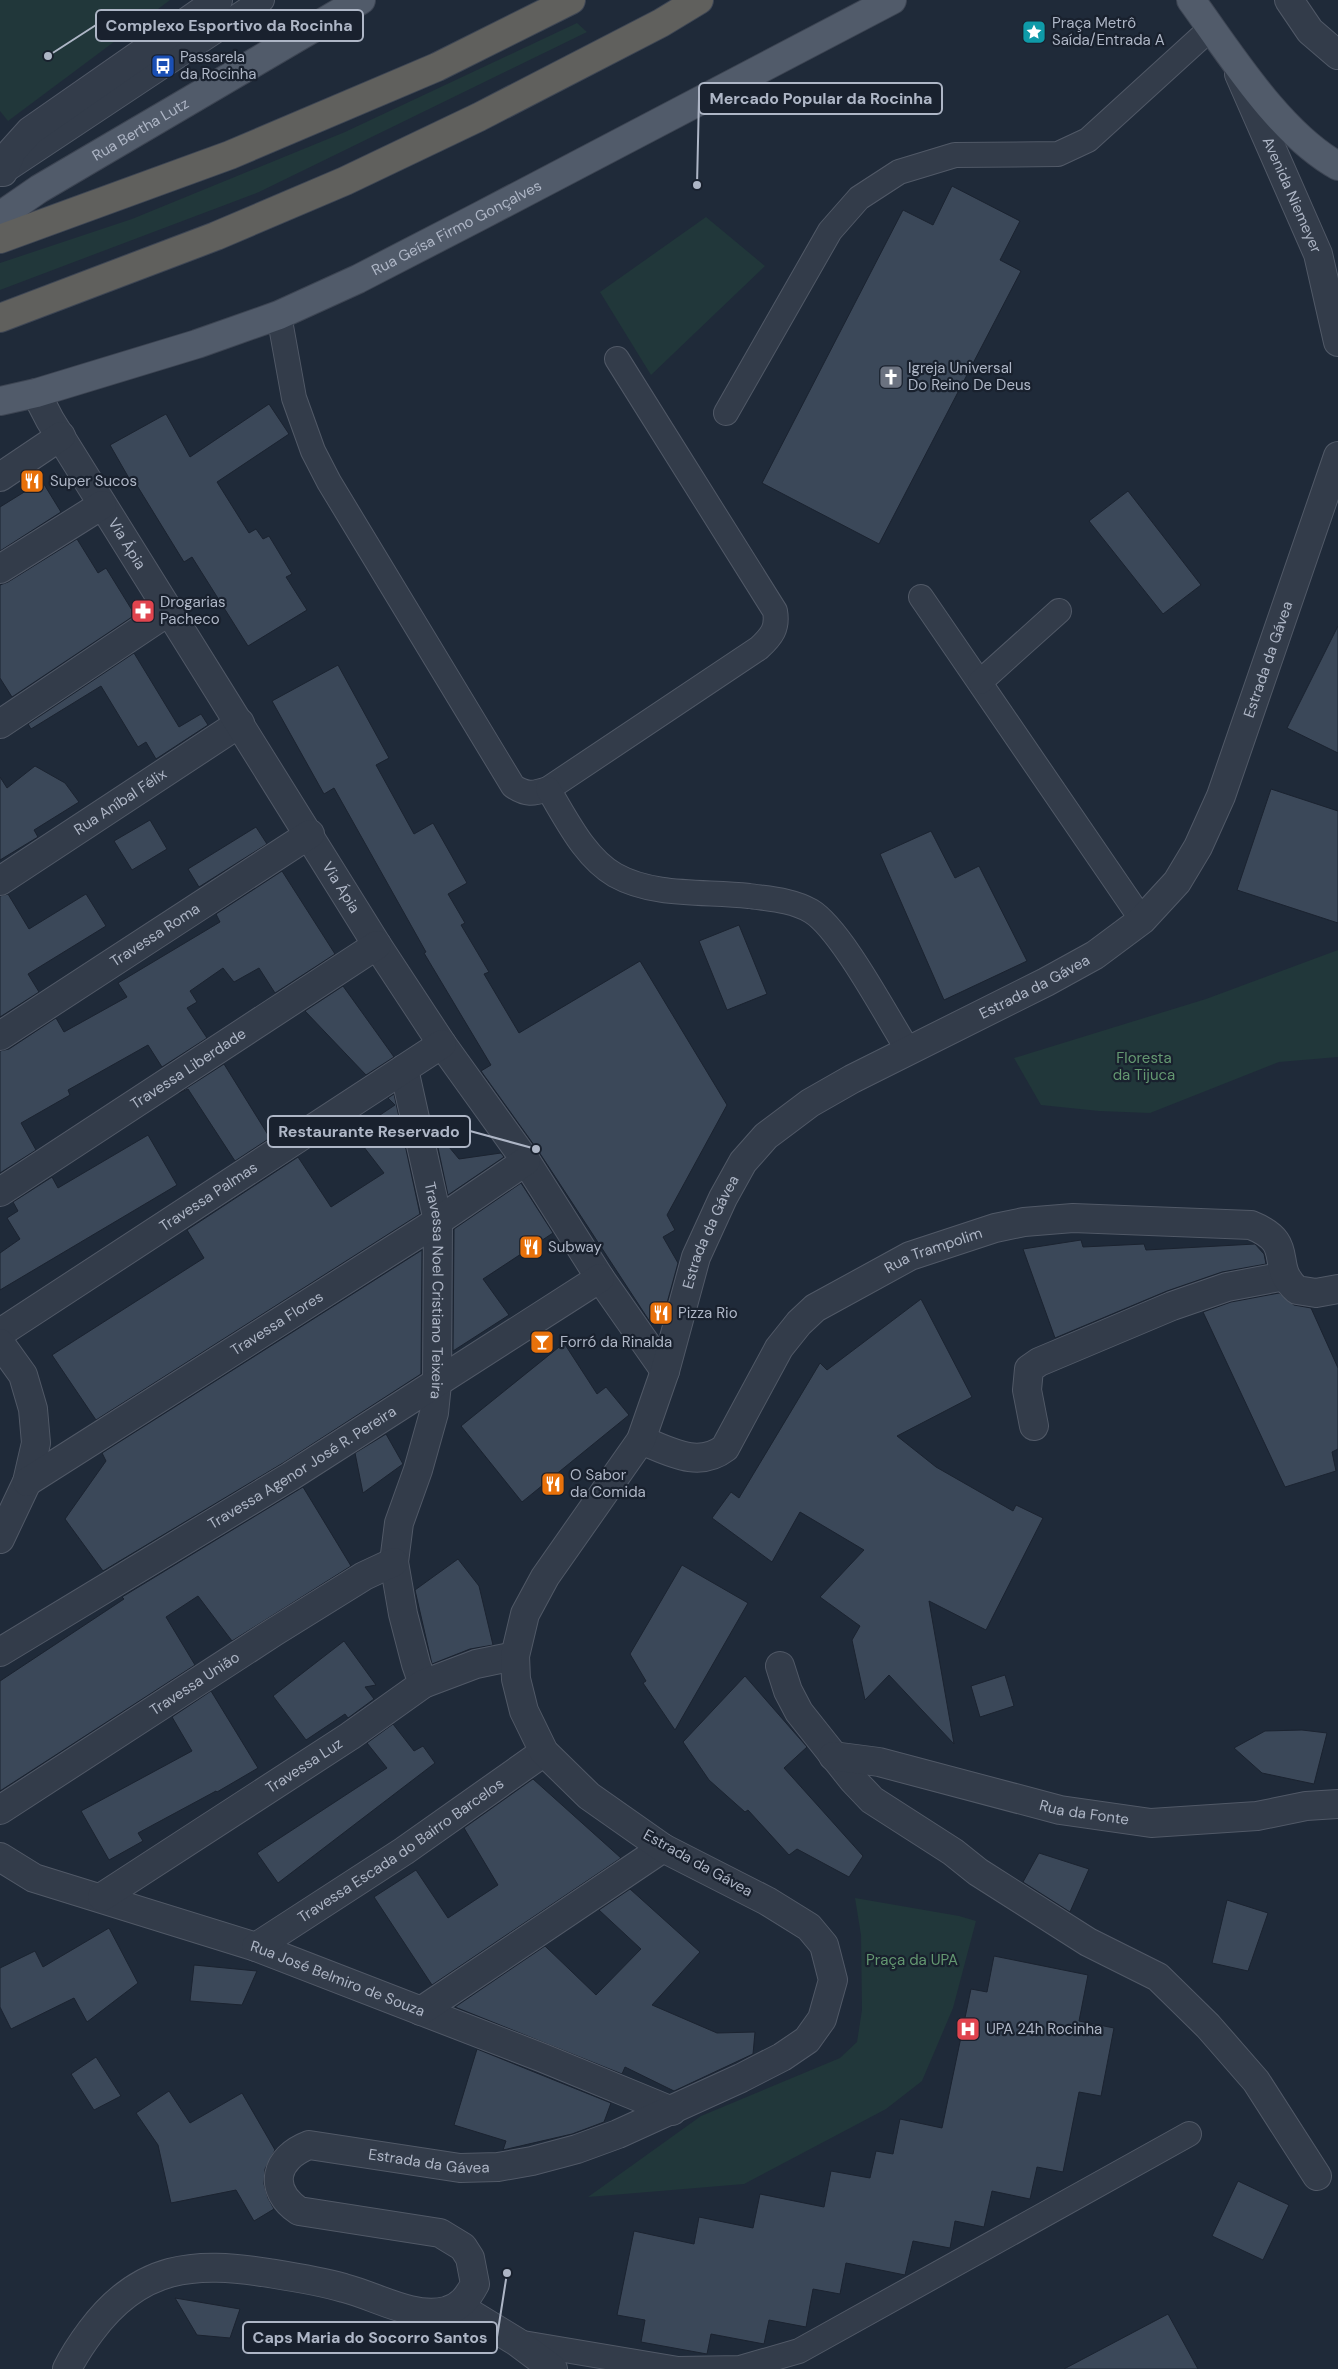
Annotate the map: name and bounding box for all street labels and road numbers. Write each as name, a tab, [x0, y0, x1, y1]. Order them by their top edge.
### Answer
street label: Rua Bertha Lutz	[88, 93, 192, 166]
street label: Avenida Niemeyer	[1258, 134, 1326, 256]
street label: Rua Geísa Firmo Gonçalves	[368, 176, 545, 280]
street label: Via Ápia	[103, 514, 151, 573]
street label: Estrada da Gávea	[1239, 598, 1297, 720]
street label: Rua Aníbal Félix	[70, 764, 171, 840]
street label: Via Ápia	[318, 858, 365, 917]
street label: Travessa Roma	[106, 898, 204, 972]
street label: Estrada da Gávea	[976, 950, 1093, 1024]
street label: Travessa Liberdade	[126, 1023, 250, 1114]
street label: Travessa Palmas	[156, 1157, 261, 1236]
street label: Estrada da Gávea	[678, 1172, 744, 1291]
street label: Travessa Noel Cristiano Teixeira	[420, 1180, 448, 1400]
street label: Rua Trampolim	[881, 1223, 985, 1278]
street label: Travessa Flores	[227, 1286, 327, 1360]
street label: Travessa Agenor José R. Pereira	[204, 1401, 400, 1534]
street label: Travessa União	[146, 1647, 243, 1720]
street label: Travessa Luz	[262, 1733, 346, 1798]
street label: Travessa Escada do Bairro Barcelos	[294, 1774, 508, 1927]
street label: Rua da Fonte	[1037, 1795, 1130, 1830]
street label: Estrada da Gávea	[640, 1825, 756, 1901]
street label: Rua José Belmiro de Souza	[248, 1936, 428, 2021]
street label: Estrada da Gávea	[367, 2144, 490, 2178]

